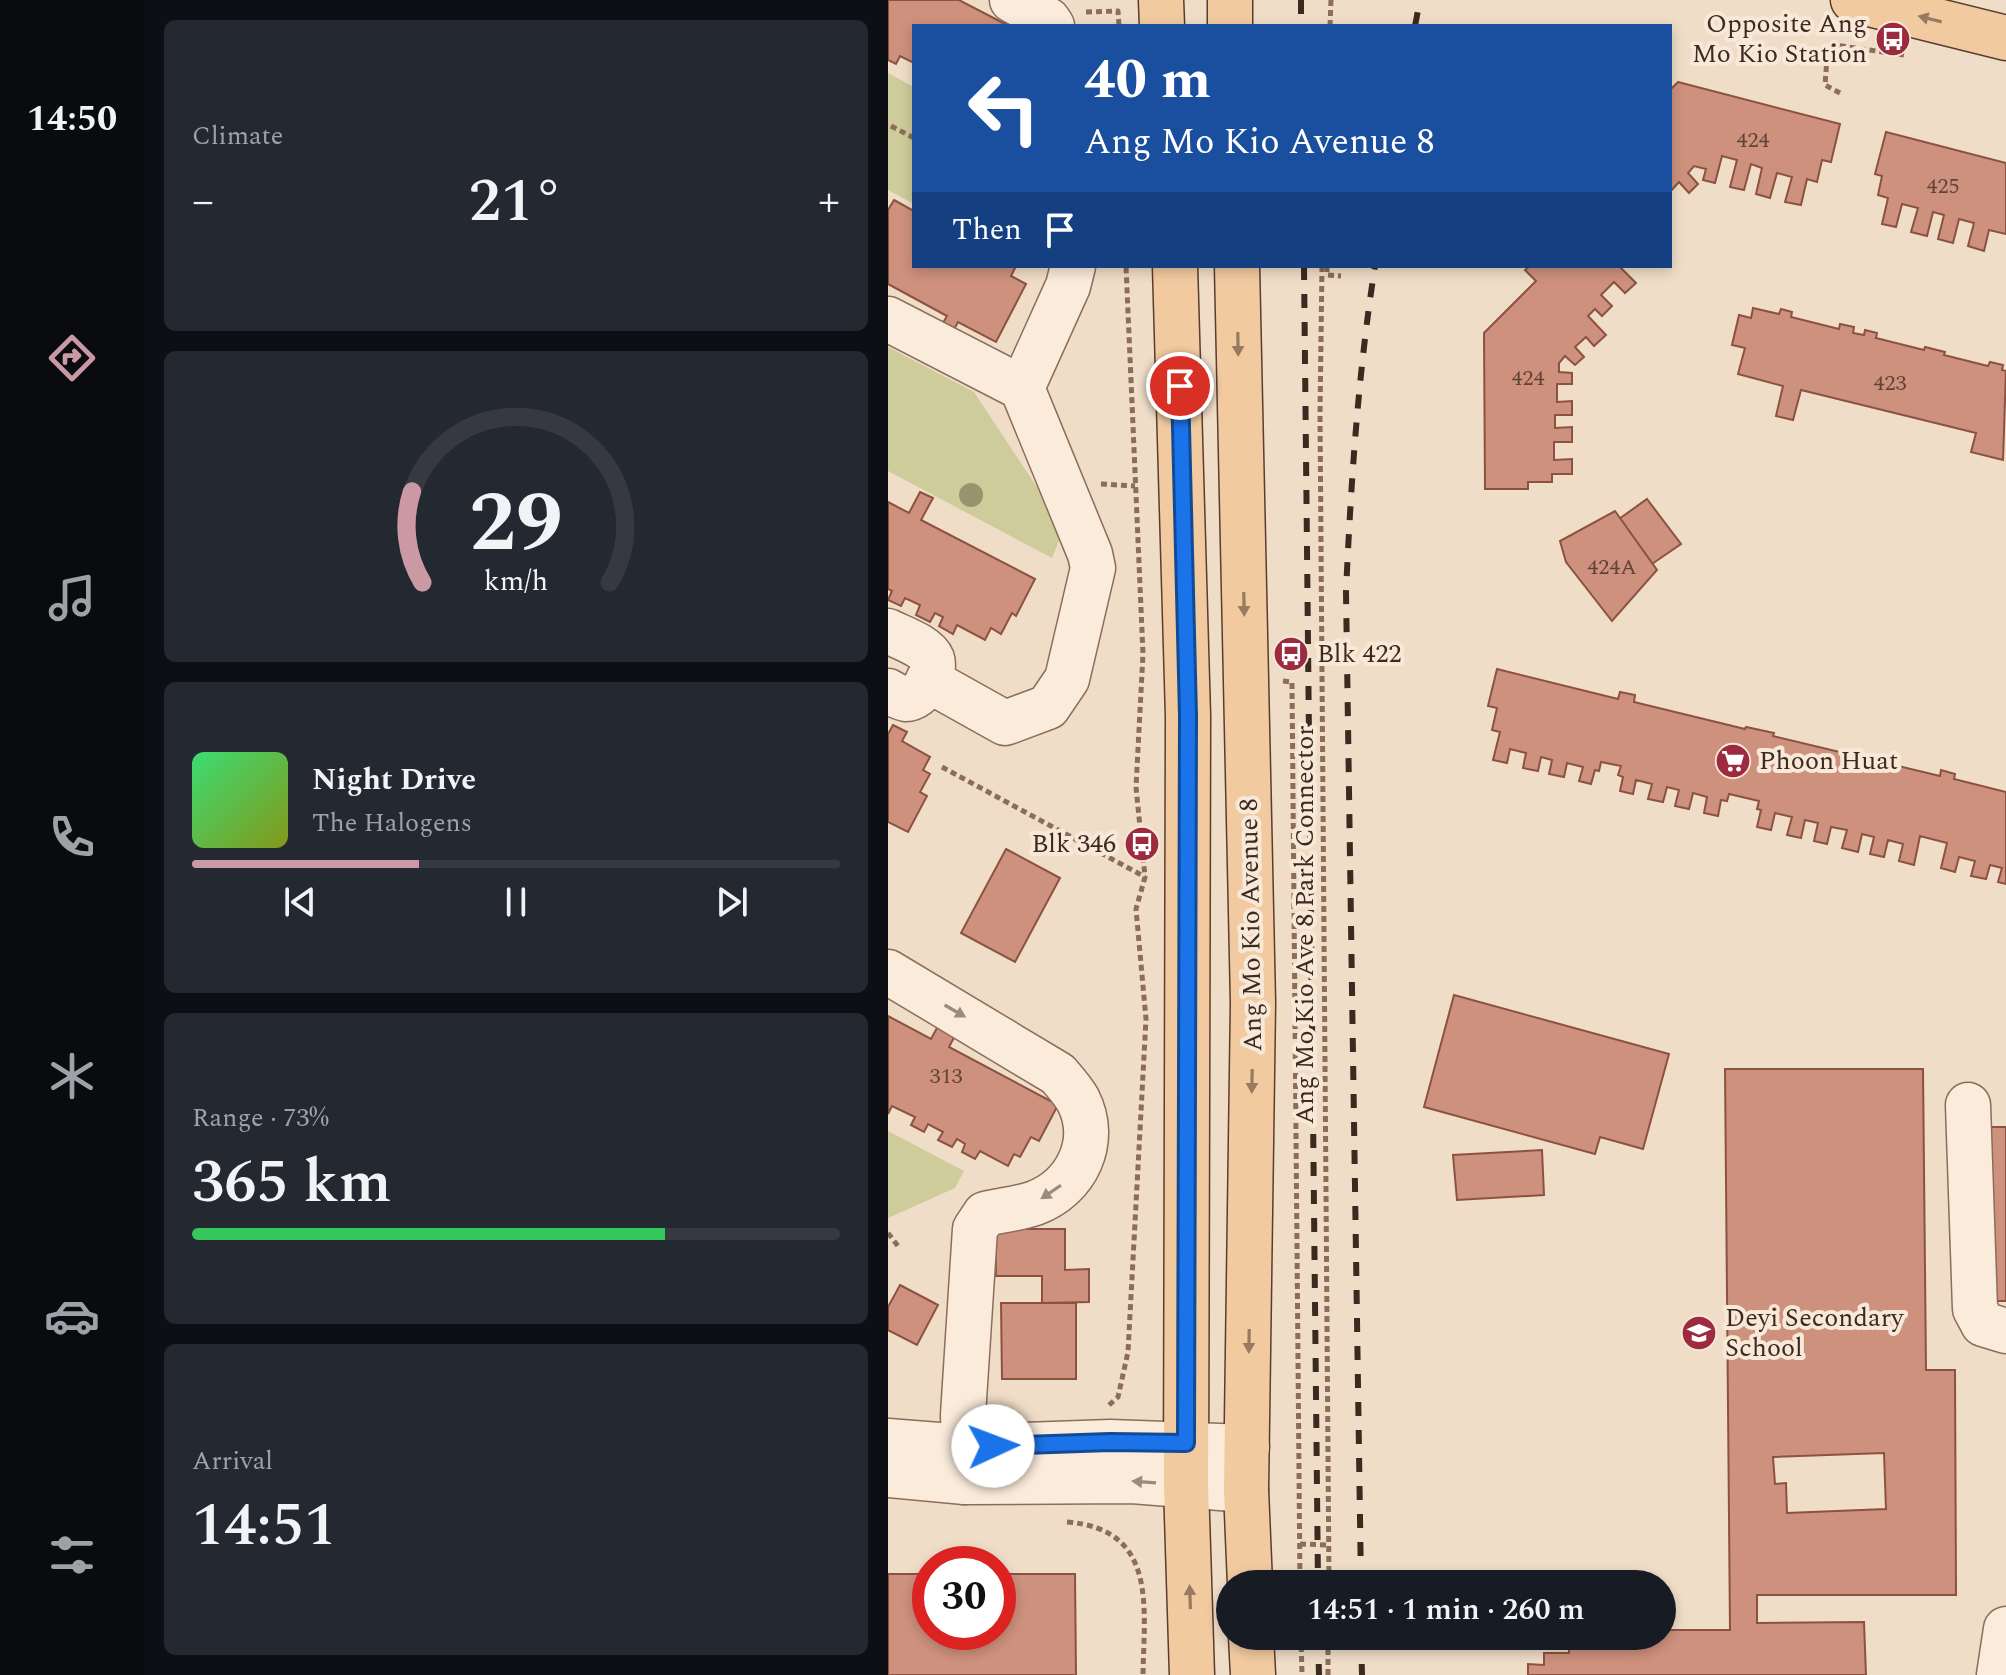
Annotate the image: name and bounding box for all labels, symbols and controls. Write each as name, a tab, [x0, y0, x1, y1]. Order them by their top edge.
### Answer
place label: Opposite Ang Mo Kio Station	[1692, 4, 1867, 74]
one-way arrow	[1918, 13, 1943, 25]
bus stop icon: Opposite Ang Mo Kio Station	[1874, 20, 1912, 58]
text: 40 m	[1084, 38, 1211, 123]
icon: left	[952, 56, 1056, 160]
text: 14:50	[27, 92, 117, 147]
text: Ang Mo Kio Avenue 8	[1084, 115, 1434, 170]
text: Climate	[192, 116, 283, 156]
house number: 424	[1736, 124, 1770, 157]
text: 21°	[469, 156, 563, 248]
text: −	[192, 168, 214, 235]
text: +	[818, 168, 840, 235]
house number: 425	[1926, 170, 1960, 203]
text: Then	[952, 207, 1022, 253]
icon: arrive	[1038, 208, 1082, 252]
icon: directions	[44, 330, 100, 386]
one-way arrow	[1232, 332, 1245, 357]
pin	[1146, 352, 1214, 420]
house number: 424	[1511, 362, 1545, 395]
icon: arrive	[1158, 364, 1202, 408]
house number: 423	[1873, 367, 1907, 400]
text: 29	[469, 460, 563, 587]
house number: 424A	[1587, 551, 1637, 584]
text: km/h	[484, 560, 548, 603]
icon: music	[44, 570, 100, 626]
one-way arrow	[1238, 592, 1251, 617]
place label: Blk 422	[1317, 634, 1402, 674]
bus stop icon: Blk 422	[1272, 635, 1310, 673]
street label: Ang Mo Kio Ave 8 Park Connector	[1285, 725, 1325, 1125]
place label: Phoon Huat	[1759, 741, 1898, 781]
supermarket icon: Phoon Huat	[1714, 742, 1752, 780]
text: Night Drive	[312, 757, 476, 803]
street label: Ang Mo Kio Avenue 8	[1229, 798, 1273, 1052]
text: The Halogens	[312, 803, 472, 843]
icon: phone	[44, 809, 100, 865]
place label: Blk 346	[1031, 824, 1116, 864]
bus stop icon: Blk 346	[1123, 825, 1161, 863]
icon: previous	[278, 880, 322, 924]
icon: pause	[494, 880, 538, 924]
icon: next	[710, 880, 754, 924]
one-way arrow	[944, 1004, 966, 1018]
icon: climate	[44, 1048, 100, 1104]
house number: 313	[929, 1060, 963, 1093]
one-way arrow	[1246, 1069, 1259, 1094]
text: Range · 73%	[192, 1098, 329, 1138]
text: 365 km	[192, 1137, 392, 1229]
one-way arrow	[1041, 1184, 1062, 1199]
icon: car	[44, 1288, 100, 1344]
place label: Deyi Secondary School	[1725, 1298, 1905, 1368]
school or university icon: Deyi Secondary School	[1680, 1314, 1718, 1352]
one-way arrow	[1243, 1329, 1256, 1354]
position arrow	[951, 1404, 1035, 1488]
text: Arrival	[192, 1441, 273, 1481]
one-way arrow	[1131, 1475, 1156, 1488]
text: 14:51	[192, 1480, 336, 1572]
icon: filters	[44, 1527, 100, 1583]
speed limit sign: 30	[912, 1546, 1016, 1650]
one-way arrow	[1183, 1584, 1196, 1609]
text: 14:51 · 1 min · 260 m	[1307, 1587, 1585, 1633]

